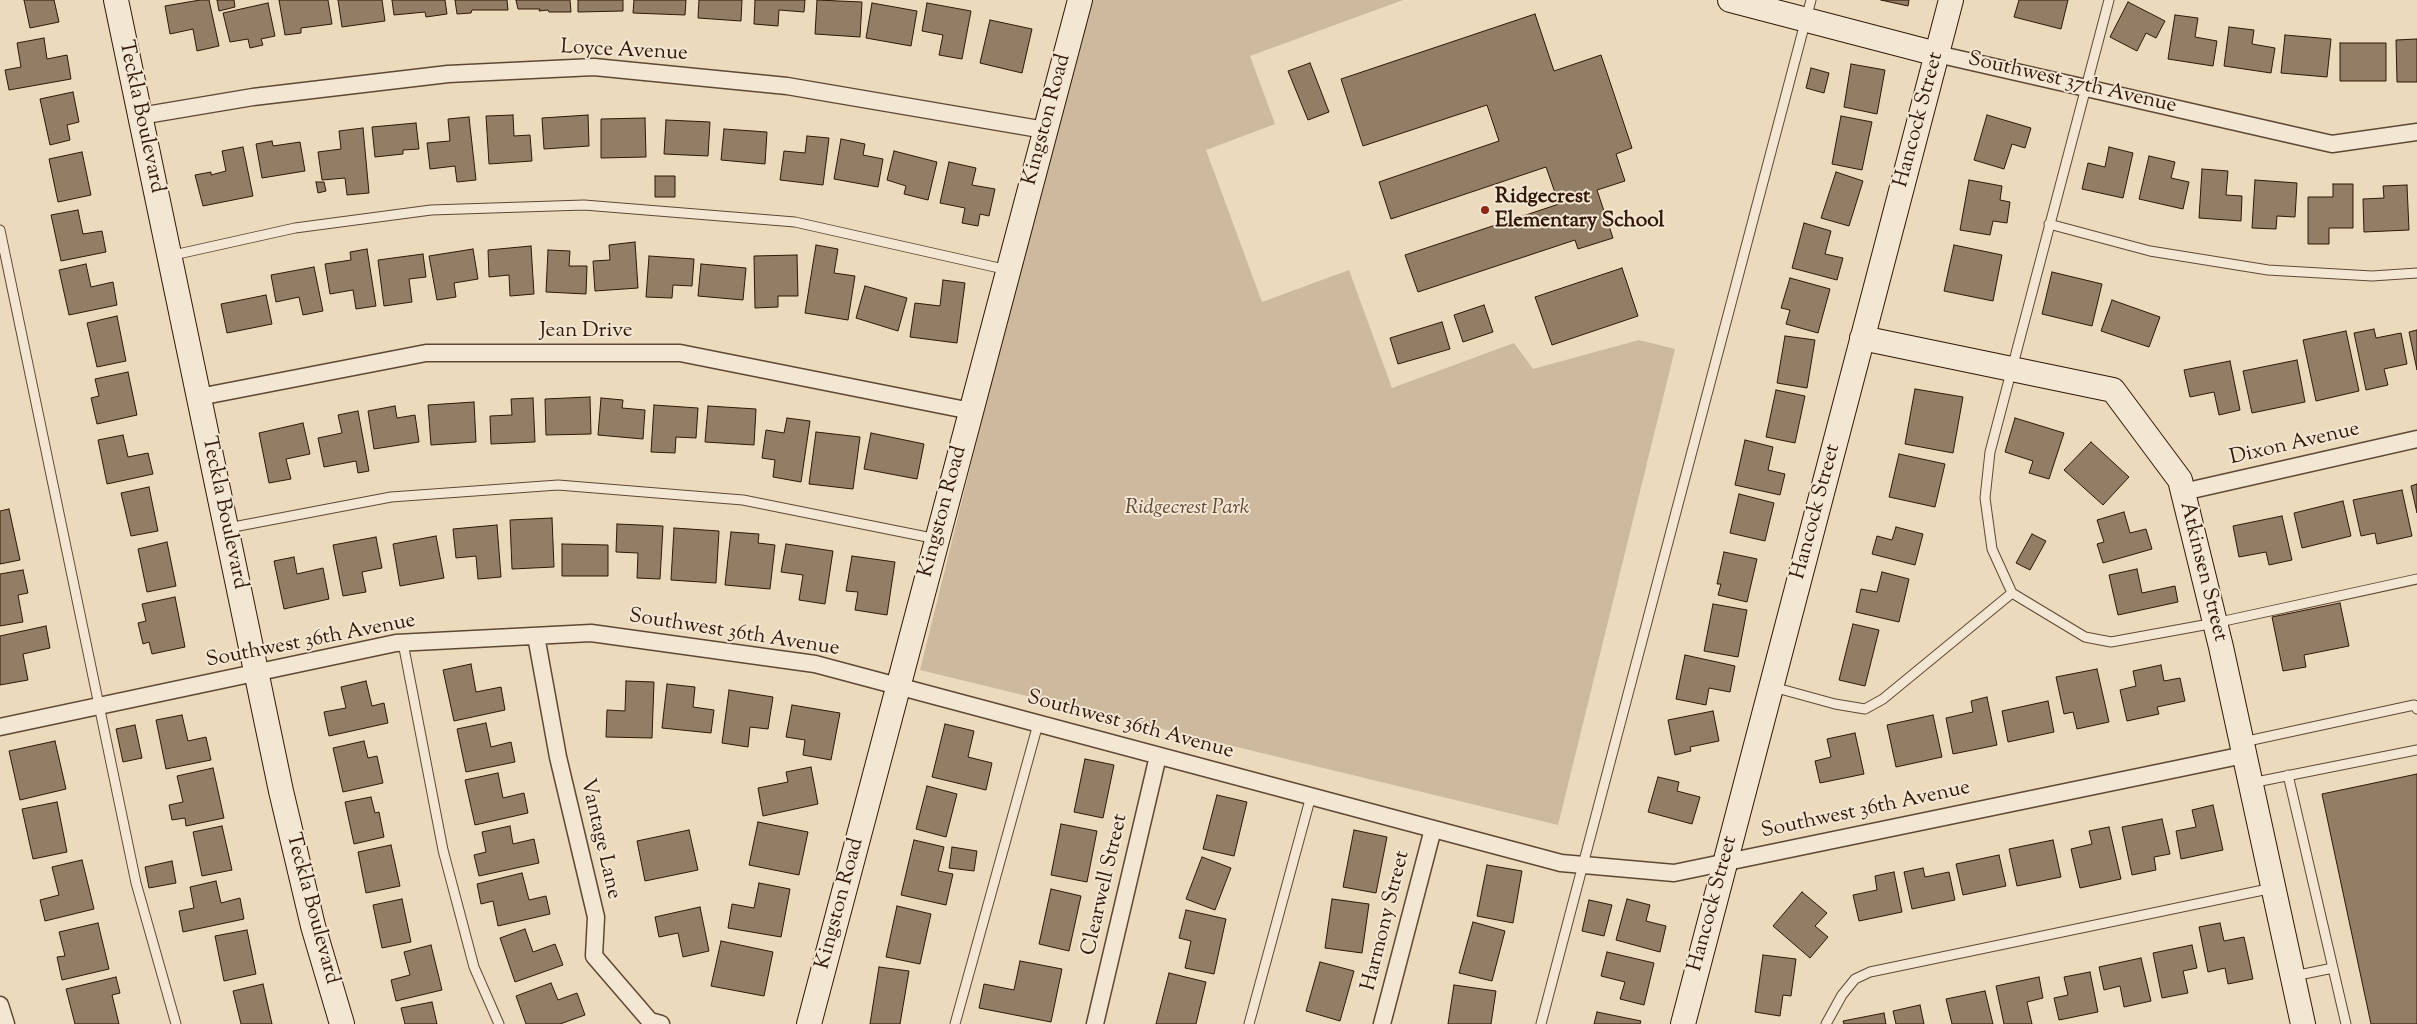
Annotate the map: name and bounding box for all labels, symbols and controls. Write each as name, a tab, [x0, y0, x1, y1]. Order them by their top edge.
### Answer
street label: Loyce Avenue	[560, 36, 688, 68]
street label: Teckla Boulevard	[112, 38, 168, 196]
street label: Southwest 37th Avenue	[1965, 48, 2179, 120]
street label: Hancock Street	[1890, 50, 1950, 190]
street label: Kingston Road	[1018, 52, 1078, 188]
place label: Ridgecrest Elementary School	[1495, 185, 1664, 235]
marker: Ridgecrest Elementary School	[1479, 204, 1491, 216]
street label: Jean Drive	[540, 319, 632, 345]
street label: Dixon Avenue	[2228, 418, 2362, 472]
street label: Teckla Boulevard	[195, 434, 251, 592]
street label: Hancock Street	[1787, 442, 1847, 582]
street label: Kingston Road	[914, 444, 974, 580]
park label: Ridgecrest Park	[1125, 496, 1249, 522]
street label: Atkinsen Street	[2172, 500, 2232, 644]
street label: Southwest 36th Avenue	[627, 605, 841, 663]
street label: Southwest 36th Avenue	[204, 609, 418, 675]
street label: Southwest 36th Avenue	[1024, 686, 1236, 766]
street label: Vantage Lane	[573, 776, 625, 902]
street label: Southwest 36th Avenue	[1759, 777, 1973, 845]
street label: Clearwell Street	[1077, 812, 1135, 958]
street label: Teckla Boulevard	[279, 831, 343, 987]
street label: Hancock Street	[1684, 834, 1744, 974]
street label: Kingston Road	[811, 836, 871, 972]
street label: Harmony Street	[1357, 848, 1417, 994]

